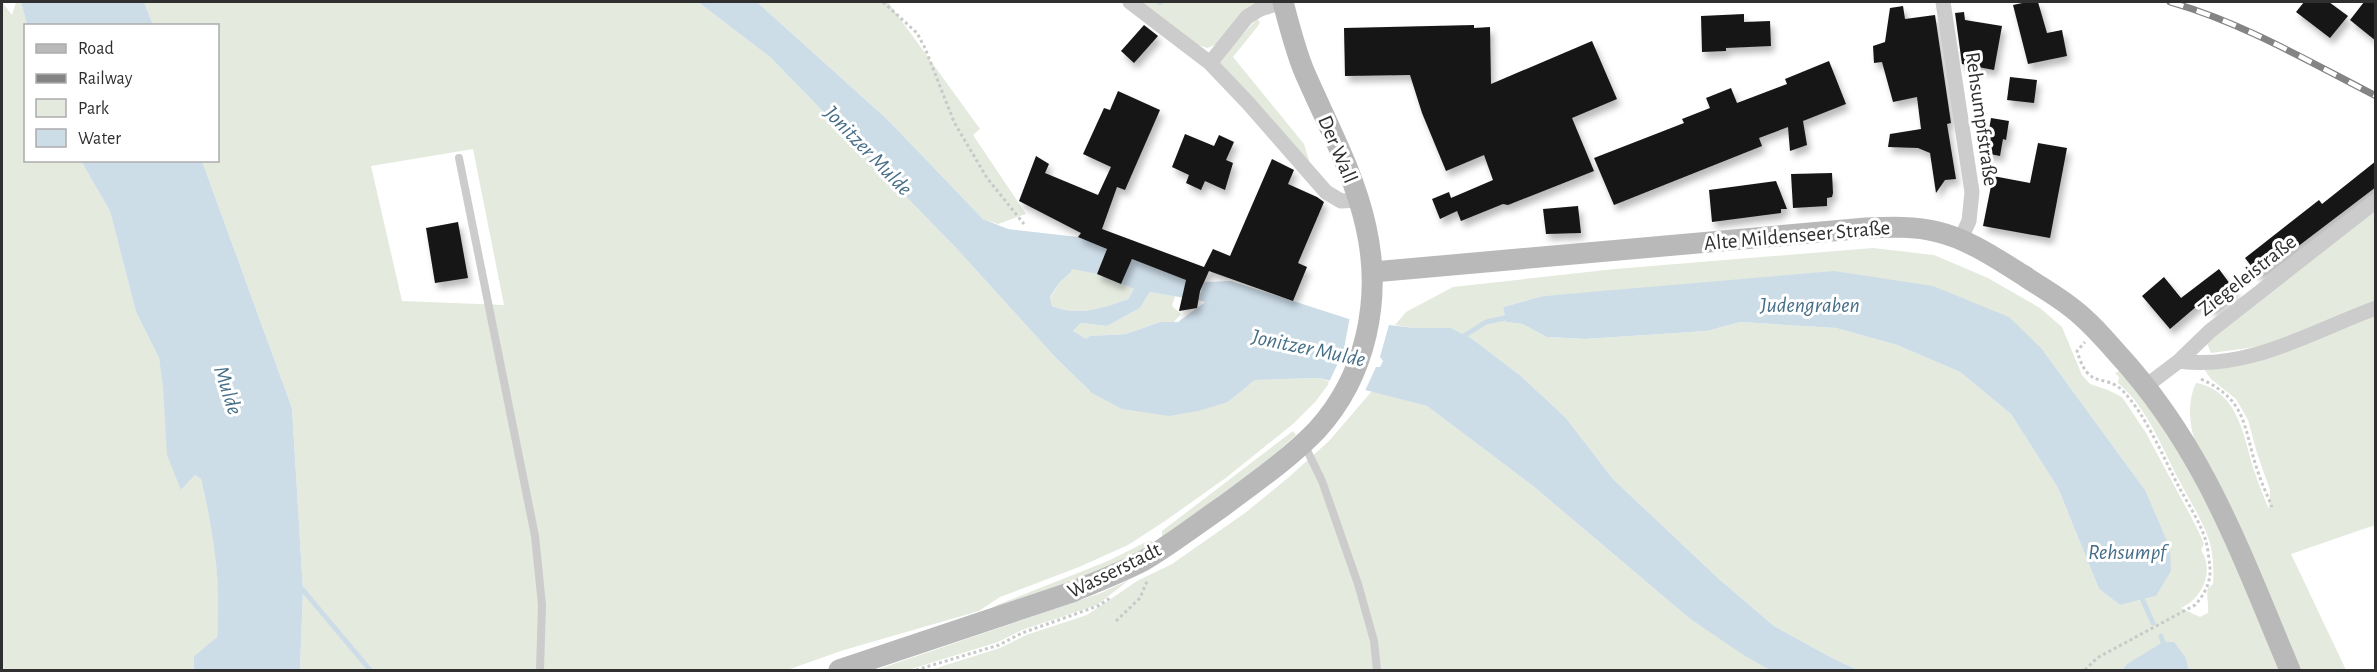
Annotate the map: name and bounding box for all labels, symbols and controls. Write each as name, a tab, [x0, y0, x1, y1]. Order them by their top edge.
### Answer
legend	[24, 24, 219, 162]
text: Road	[78, 40, 114, 58]
street label: Rehsumpfstraße	[1962, 51, 2001, 188]
text: Railway	[78, 70, 133, 88]
text: Park	[78, 100, 110, 118]
water label: Jonitzer Mulde	[820, 101, 916, 200]
street label: Der Wall	[1314, 112, 1361, 186]
text: Water	[78, 130, 121, 148]
street label: Alte Mildenseer Straße	[1703, 217, 1891, 254]
street label: Ziegeleistraße	[2195, 231, 2300, 320]
water label: Judengraben	[1759, 294, 1860, 316]
water label: Jonitzer Mulde	[1249, 325, 1367, 371]
water label: Mulde	[210, 363, 246, 417]
street label: Wasserstadt	[1064, 539, 1165, 602]
water label: Rehsumpf	[2088, 541, 2170, 564]

